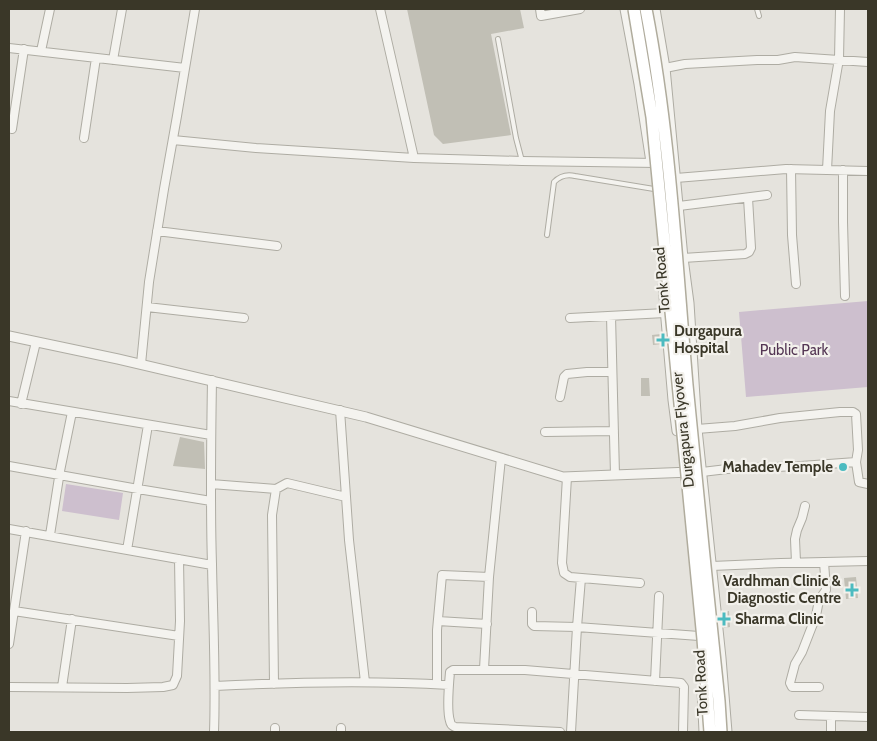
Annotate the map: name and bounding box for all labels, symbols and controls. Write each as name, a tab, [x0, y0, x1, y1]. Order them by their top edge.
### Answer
street label: Tonk Road	[650, 246, 674, 314]
place label: Durgapura Hospital	[674, 322, 743, 357]
marker: Durgapura Hospital	[656, 333, 670, 347]
park label: Public Park	[760, 341, 829, 359]
street label: Durgapura Flyover	[668, 371, 698, 489]
place label: Mahadev Temple	[722, 458, 833, 476]
marker: Mahadev Temple	[837, 461, 849, 473]
place label: Vardhman Clinic & Diagnostic Centre	[723, 572, 842, 607]
marker: Vardhman Clinic & Diagnostic Centre	[845, 583, 859, 597]
place label: Sharma Clinic	[735, 610, 824, 628]
marker: Sharma Clinic	[717, 612, 731, 626]
street label: Tonk Road	[690, 650, 712, 716]

